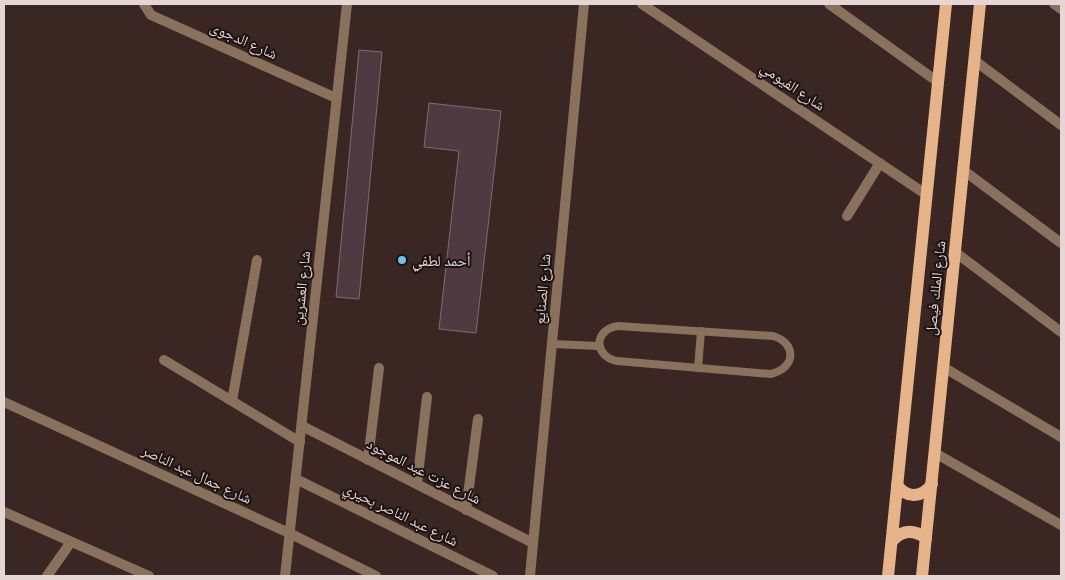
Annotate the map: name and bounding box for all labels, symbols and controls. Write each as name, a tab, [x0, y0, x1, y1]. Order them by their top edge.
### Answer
street label: شارع الدجوى	[207, 18, 280, 64]
street label: شارع الفيومي	[755, 58, 829, 117]
street label: شارع الملك فيصل	[922, 240, 950, 336]
street label: شارع العشرين	[289, 250, 315, 326]
place label: أحمد لطفي	[412, 252, 471, 272]
street label: شارع الصنايع	[530, 253, 556, 325]
marker: أحمد لطفي	[396, 254, 408, 266]
street label: شارع عزت عبد الموجود	[363, 435, 484, 509]
street label: شارع جمال عبد الناصر	[138, 441, 255, 509]
street label: شارع عبد الناصر بحيري	[339, 479, 461, 553]

